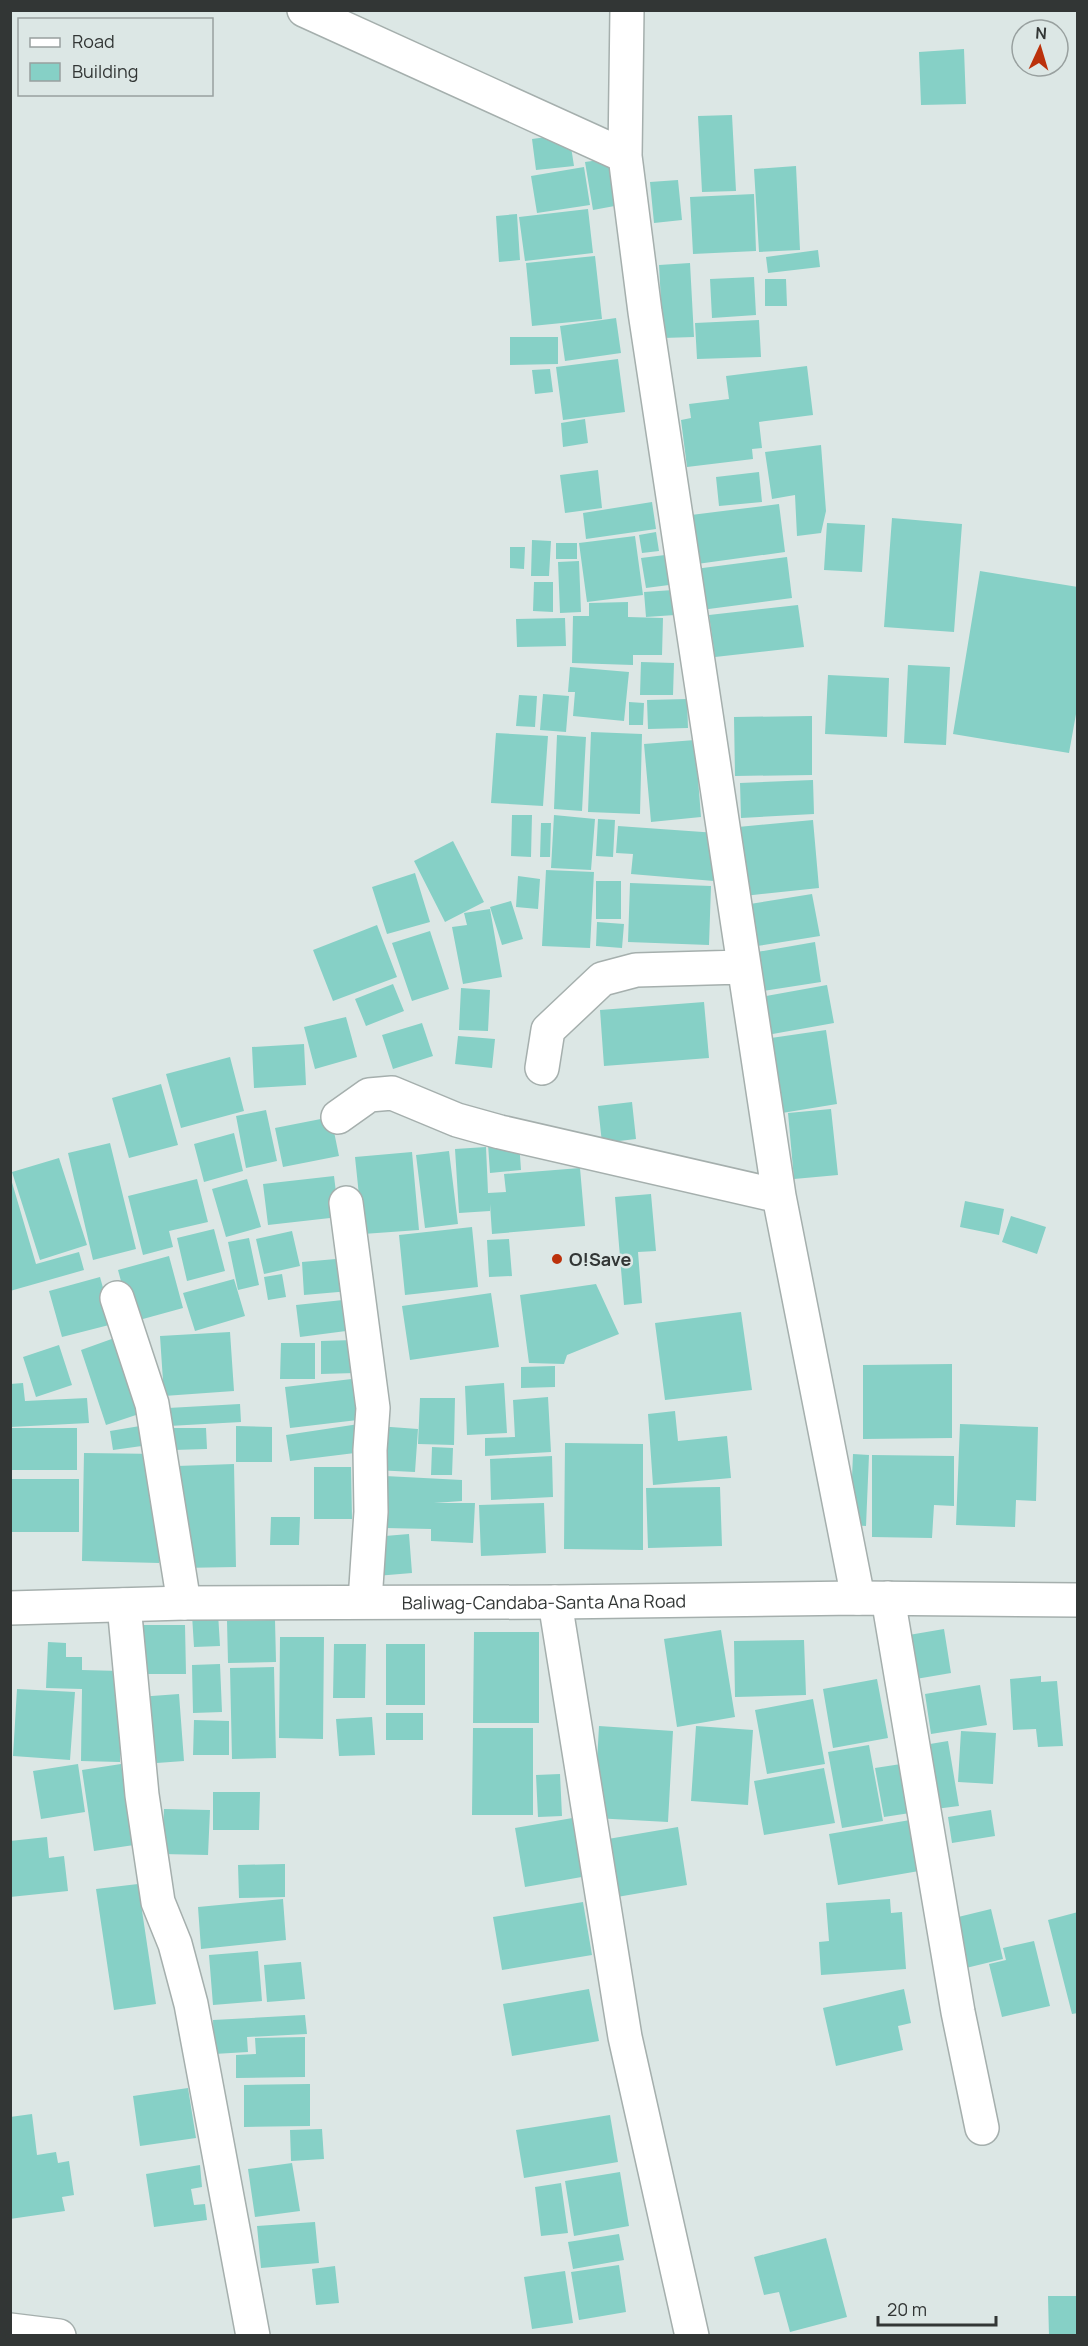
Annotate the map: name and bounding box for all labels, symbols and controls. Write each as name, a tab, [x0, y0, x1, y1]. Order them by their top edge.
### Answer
legend	[18, 18, 213, 96]
north arrow	[1010, 18, 1070, 78]
text: N	[1035, 22, 1048, 44]
text: Road	[72, 29, 115, 53]
text: Building	[72, 59, 138, 83]
place label: O!Save	[569, 1247, 631, 1271]
marker: O!Save	[550, 1252, 564, 1266]
street label: Baliwag-Candaba-Santa Ana Road	[402, 1588, 686, 1614]
scale bar	[878, 2289, 996, 2327]
text: 20 m	[887, 2297, 927, 2321]

